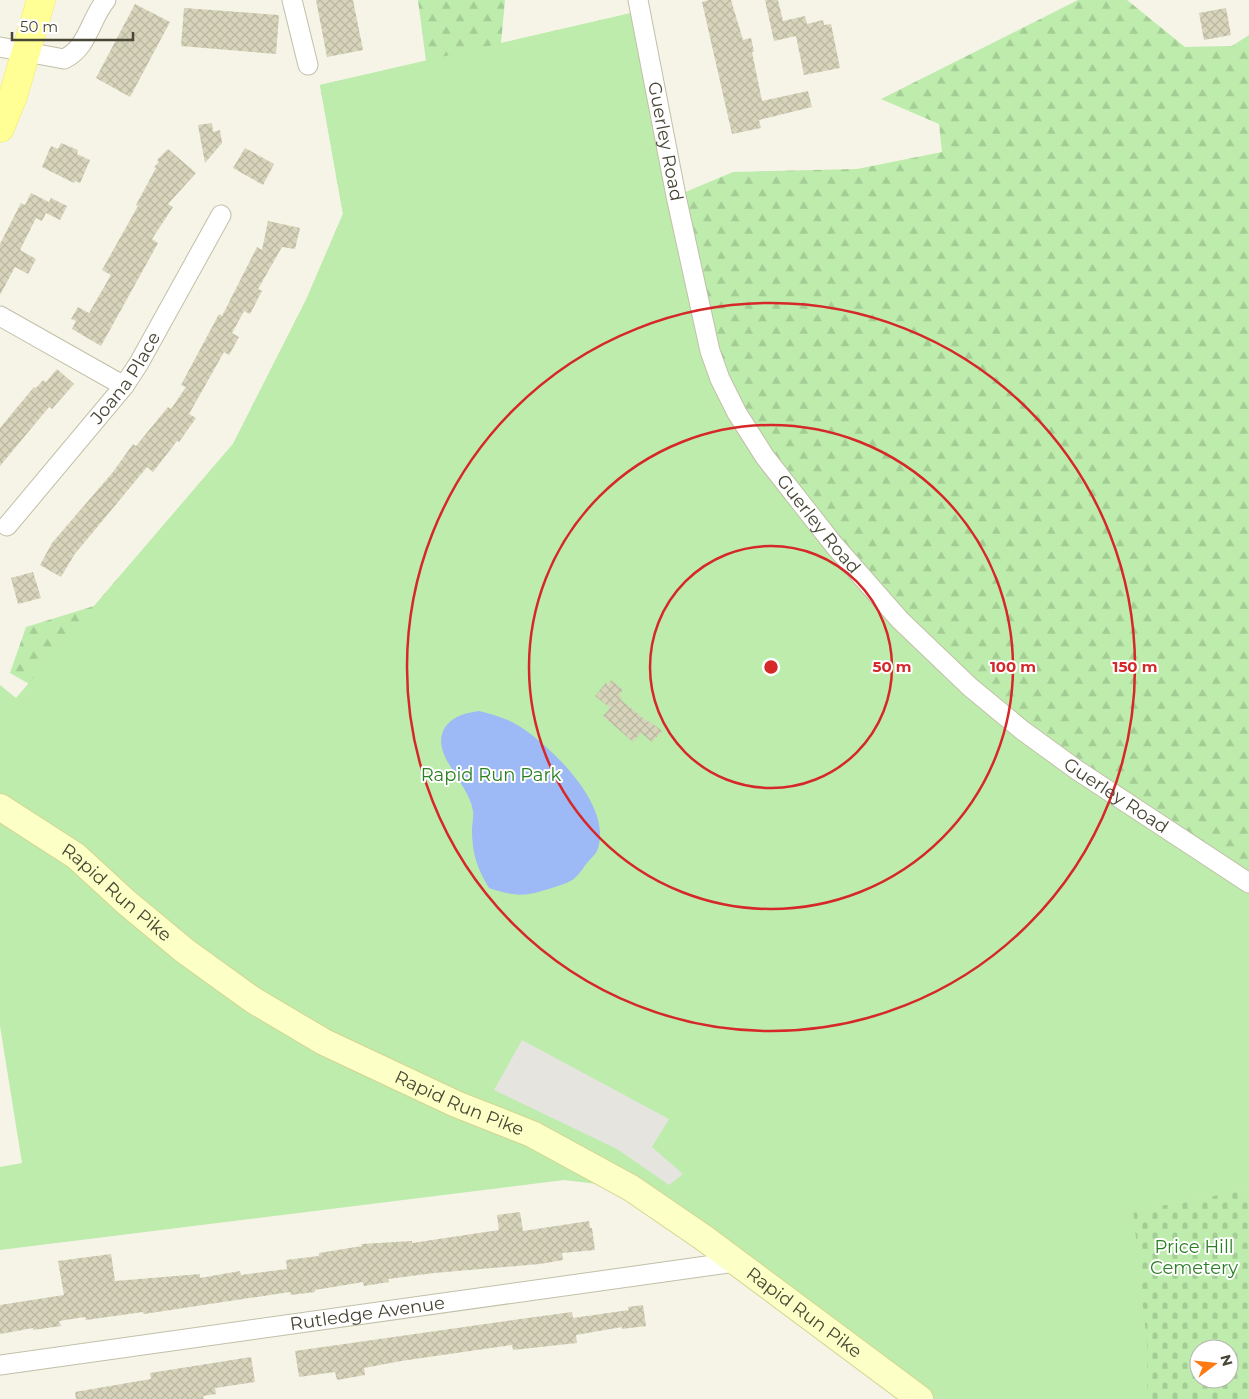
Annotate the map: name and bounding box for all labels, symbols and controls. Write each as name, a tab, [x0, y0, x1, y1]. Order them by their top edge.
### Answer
scale bar	[12, 10, 134, 42]
text: 50 m	[20, 17, 58, 36]
street label: Guerley Road	[643, 80, 688, 203]
street label: Joana Place	[85, 328, 165, 429]
street label: Guerley Road	[772, 470, 865, 578]
text: 50 m	[872, 657, 912, 676]
text: 100 m	[990, 657, 1036, 676]
text: 150 m	[1113, 657, 1157, 676]
centre of rings	[762, 658, 780, 676]
street label: Guerley Road	[1059, 753, 1173, 838]
park label: Rapid Run Park	[421, 764, 562, 786]
street label: Rapid Run Pike	[58, 839, 176, 946]
street label: Rapid Run Pike	[391, 1066, 527, 1141]
park label: Price Hill Cemetery	[1150, 1236, 1238, 1279]
street label: Rapid Run Pike	[742, 1262, 866, 1363]
street label: Rutledge Avenue	[288, 1292, 446, 1335]
north arrow	[1189, 1339, 1239, 1389]
text: N	[1216, 1352, 1237, 1368]

